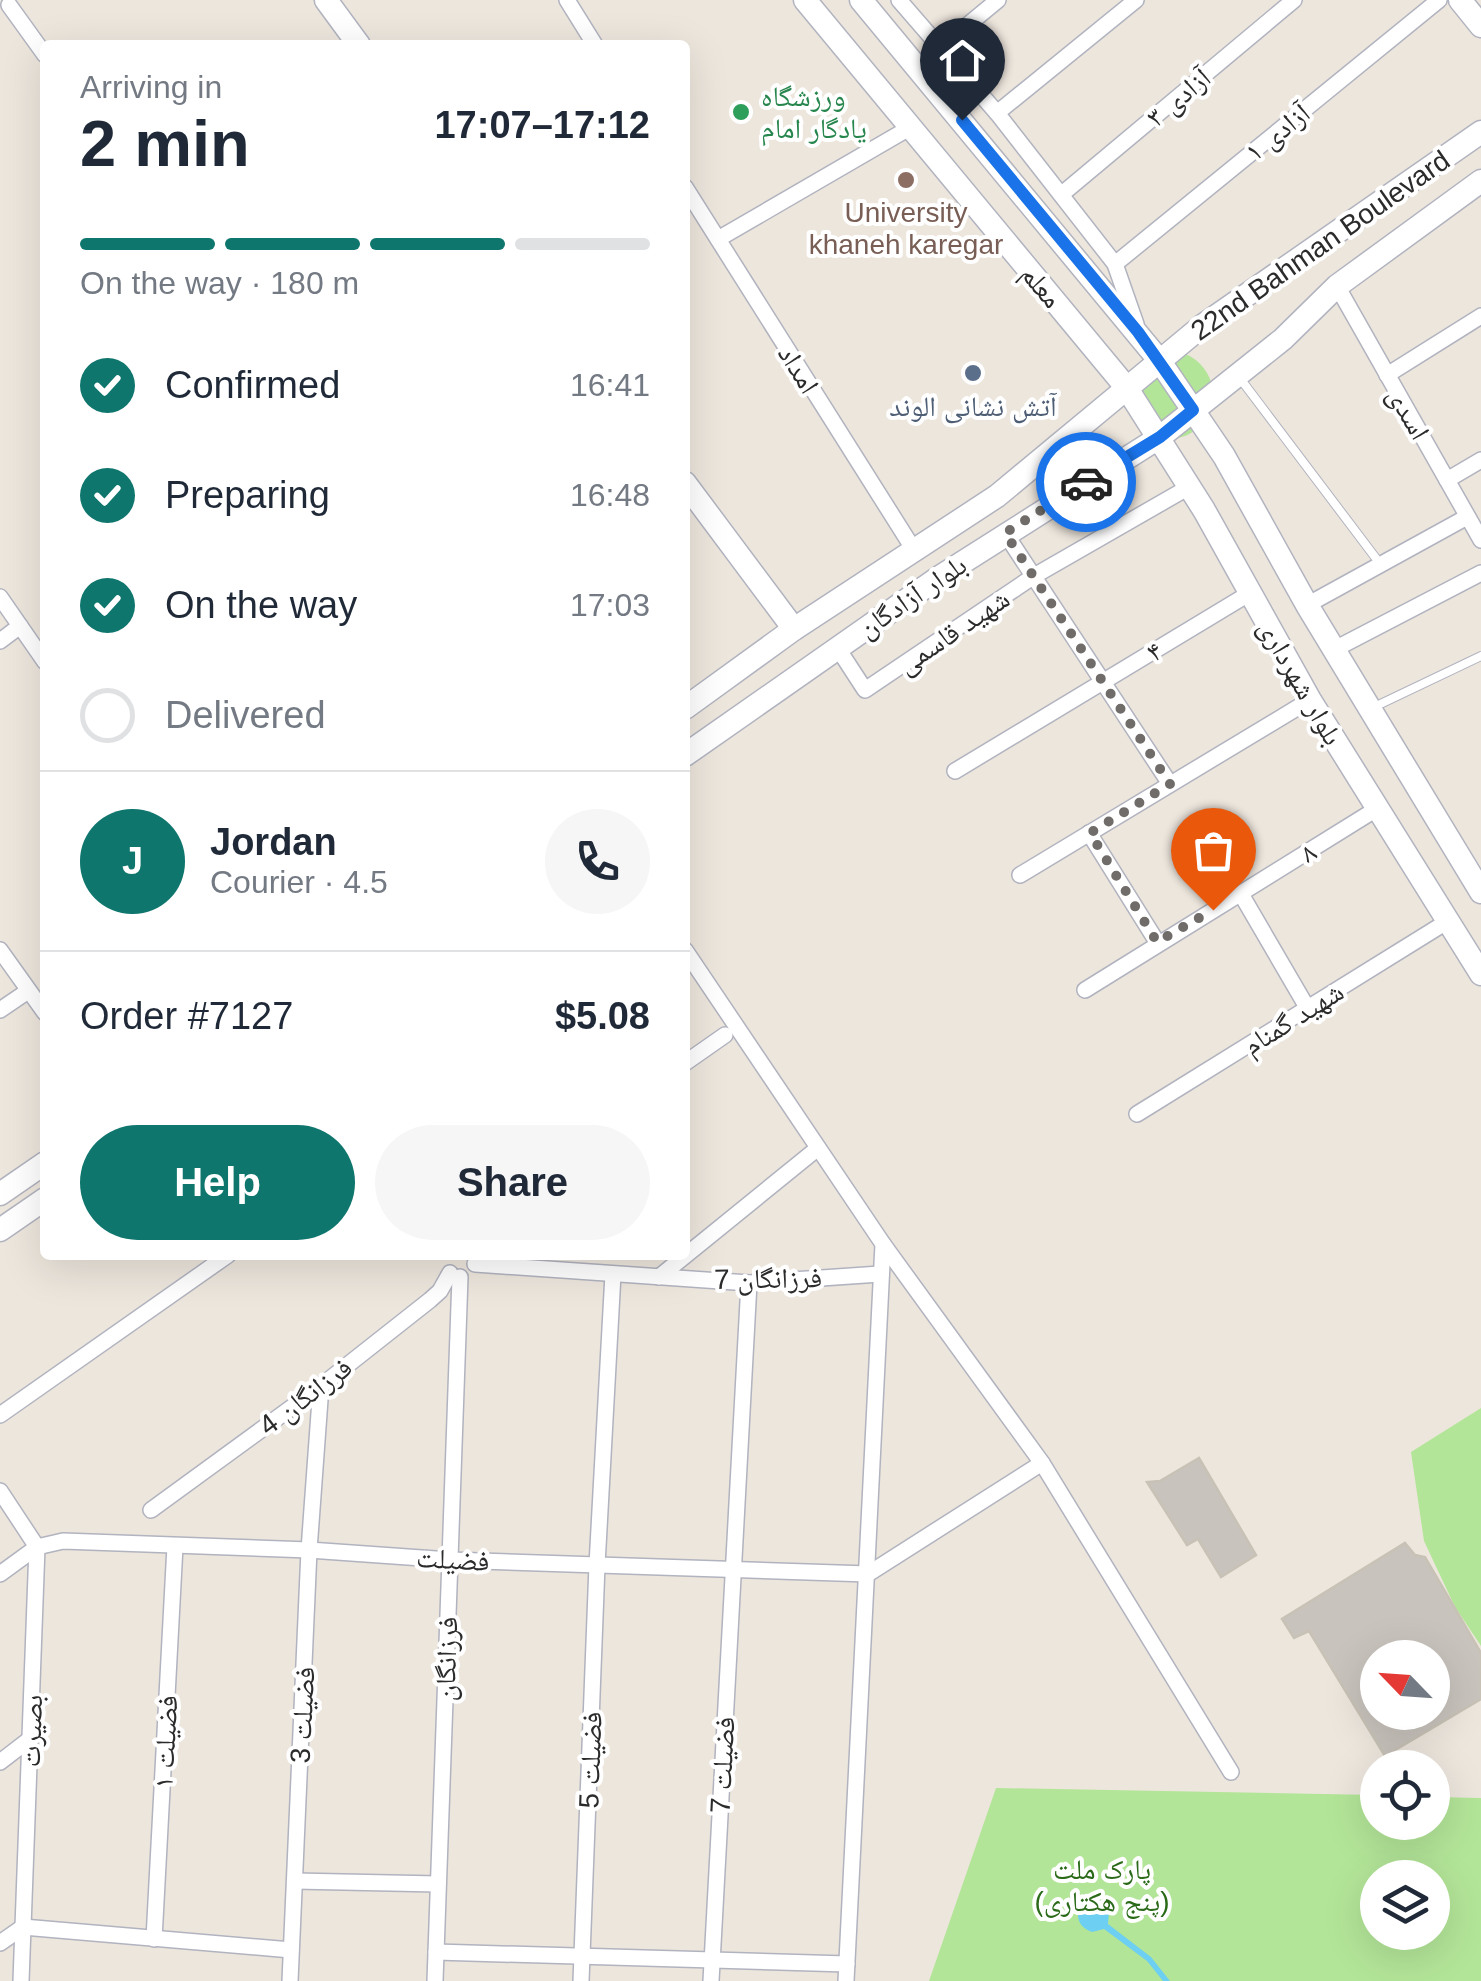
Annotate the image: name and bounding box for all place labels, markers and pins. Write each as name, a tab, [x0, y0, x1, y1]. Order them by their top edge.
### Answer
pin	[920, 18, 1005, 121]
place label: ورزشگاه یادگار امام	[761, 81, 867, 147]
marker: ورزشگاه یادگار امام	[730, 101, 752, 123]
marker: University khaneh karegar	[895, 169, 917, 191]
place label: University khaneh karegar	[809, 197, 1003, 260]
marker: آتش نشانی الوند	[962, 362, 984, 384]
place label: آتش نشانی الوند	[889, 391, 1058, 424]
pin	[1171, 808, 1256, 911]

